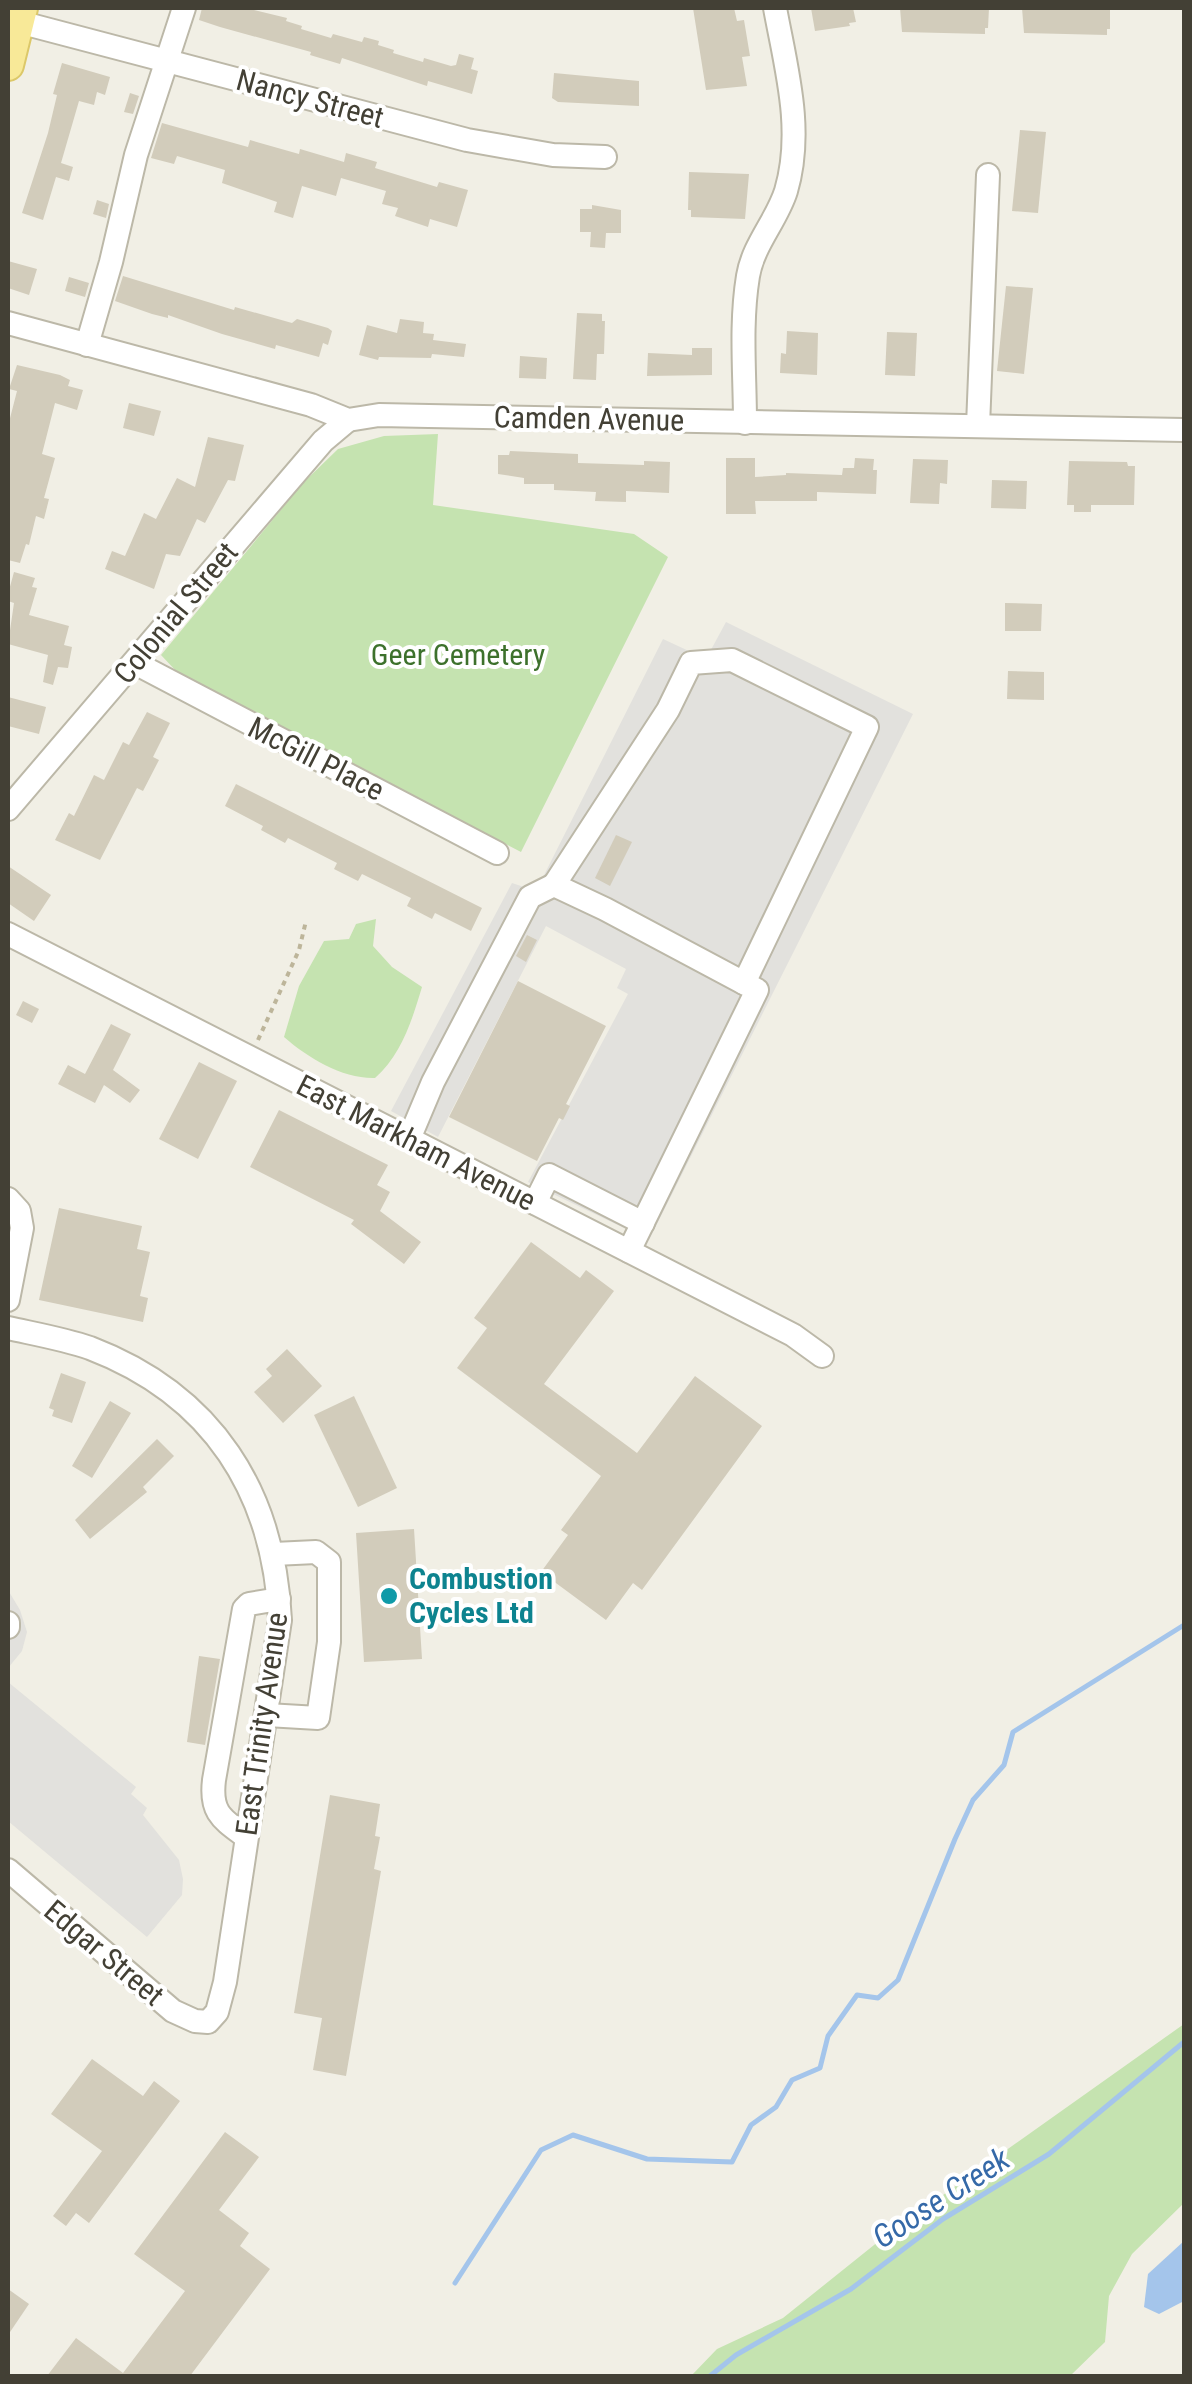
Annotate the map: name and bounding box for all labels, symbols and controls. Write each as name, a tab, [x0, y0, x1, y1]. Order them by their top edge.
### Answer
street label: Nancy Street	[233, 62, 388, 135]
street label: Camden Avenue	[493, 399, 685, 438]
street label: Colonial Street	[106, 535, 245, 691]
park label: Geer Cemetery	[371, 637, 545, 672]
street label: McGill Place	[243, 709, 390, 808]
street label: East Markham Avenue	[291, 1067, 541, 1218]
place label: Combustion Cycles Ltd	[409, 1561, 553, 1630]
marker: Combustion Cycles Ltd	[378, 1585, 400, 1607]
street label: East Trinity Avenue	[229, 1610, 294, 1838]
street label: Edgar Street	[38, 1893, 171, 2013]
water label: Goose Creek	[866, 2139, 1017, 2256]

